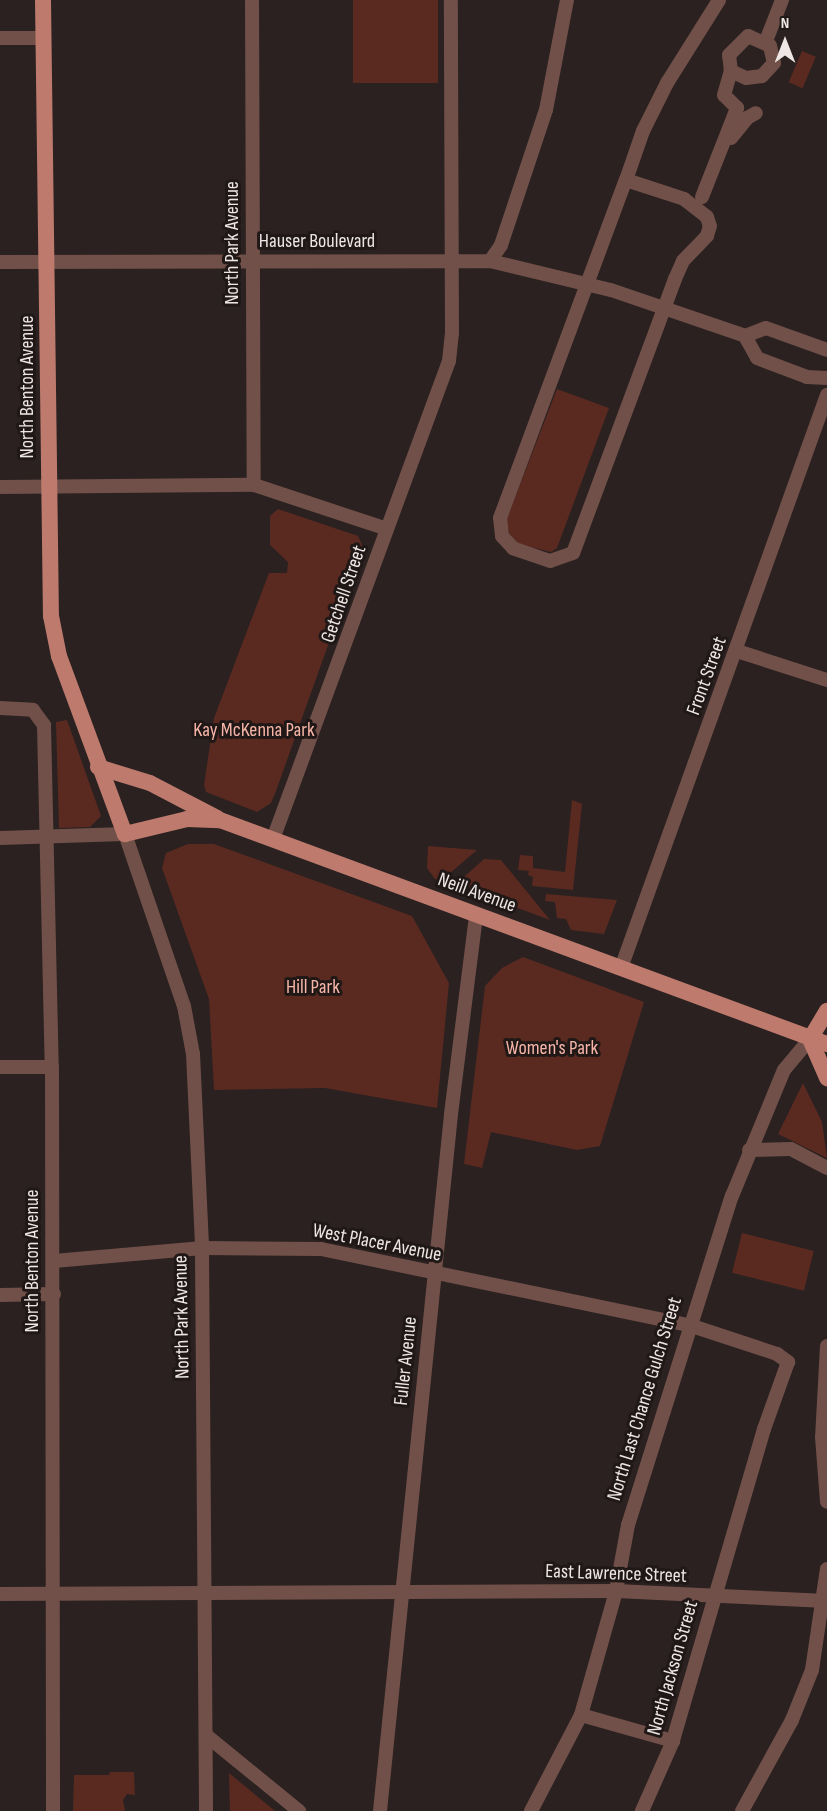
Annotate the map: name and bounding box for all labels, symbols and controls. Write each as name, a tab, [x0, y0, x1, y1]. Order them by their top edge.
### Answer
north arrow	[755, 12, 815, 72]
text: N	[781, 14, 789, 33]
street label: North Park Avenue	[220, 181, 244, 305]
street label: Hauser Boulevard	[259, 229, 375, 253]
street label: North Benton Avenue	[15, 316, 39, 458]
street label: Getchell Street	[316, 542, 372, 646]
street label: Front Street	[682, 634, 732, 718]
park label: Kay McKenna Park	[193, 718, 315, 742]
street label: Neill Avenue	[435, 868, 519, 918]
park label: Hill Park	[286, 975, 340, 999]
park label: Women's Park	[506, 1036, 598, 1060]
street label: North Benton Avenue	[20, 1190, 44, 1332]
street label: West Placer Avenue	[311, 1219, 443, 1267]
street label: North Park Avenue	[169, 1255, 195, 1379]
street label: North Last Chance Gulch Street	[603, 1294, 687, 1504]
street label: Fuller Avenue	[389, 1315, 423, 1407]
street label: East Lawrence Street	[545, 1560, 687, 1588]
street label: North Jackson Street	[642, 1598, 704, 1738]

